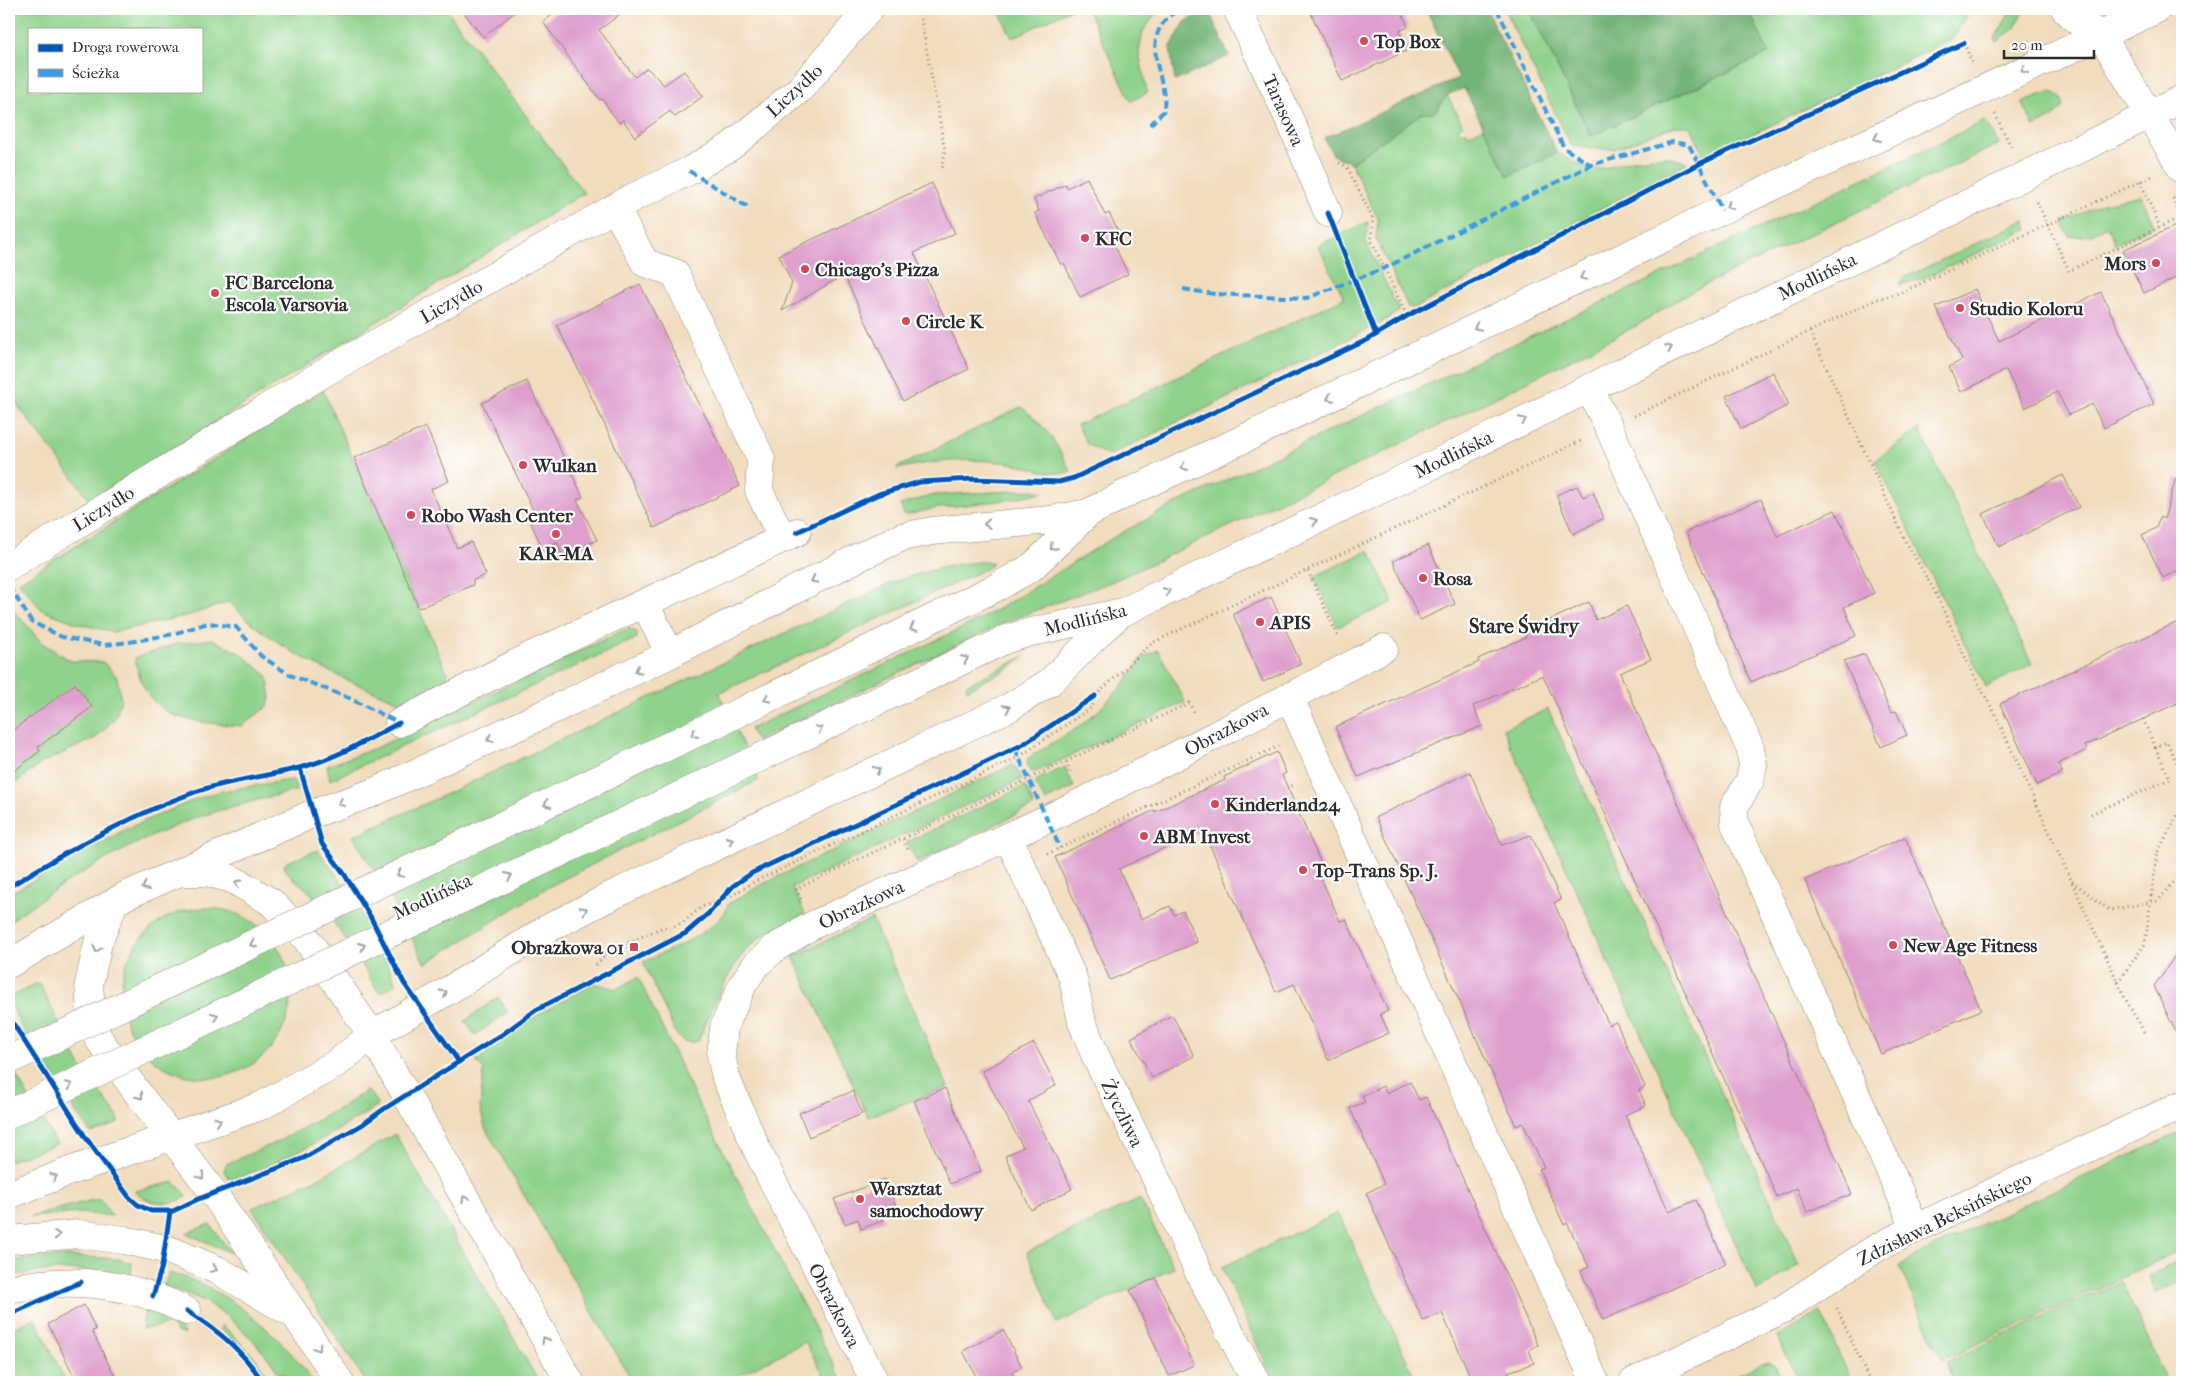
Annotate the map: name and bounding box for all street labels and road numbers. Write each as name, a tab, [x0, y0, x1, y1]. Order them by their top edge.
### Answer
street label: Liczydło	[762, 59, 827, 122]
street label: Tarasowa	[1258, 71, 1309, 150]
street label: Modlińska	[1775, 248, 1860, 305]
street label: Liczydło	[416, 275, 487, 328]
street label: Modlińska	[1411, 426, 1496, 483]
street label: Liczydło	[69, 481, 139, 536]
street label: Modlińska	[1042, 599, 1129, 641]
street label: Obrazkowa	[1181, 699, 1272, 761]
street label: Modlińska	[389, 869, 476, 925]
street label: Obrazkowa	[815, 875, 908, 934]
street label: Życzliwa	[1096, 1076, 1148, 1151]
street label: Zdzisława Beksińskiego	[1854, 1167, 2035, 1271]
street label: Obrazkowa	[804, 1260, 865, 1351]

